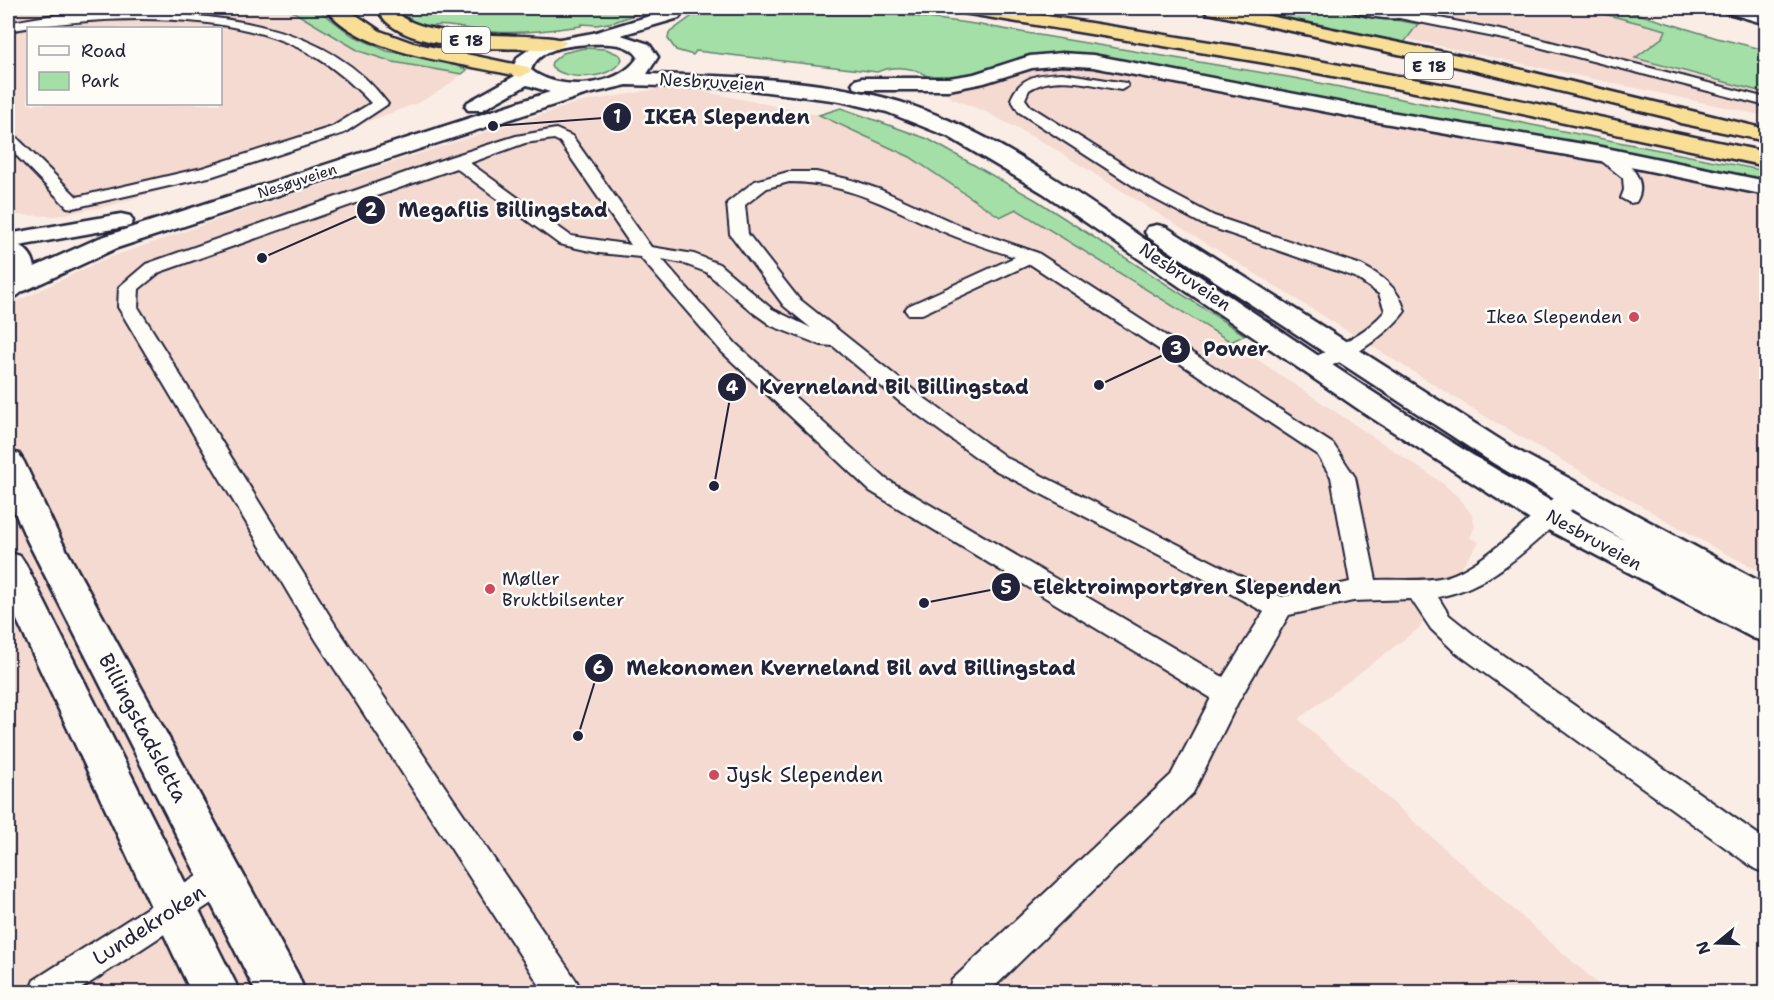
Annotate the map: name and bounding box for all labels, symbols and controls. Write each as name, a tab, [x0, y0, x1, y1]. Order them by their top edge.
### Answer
legend	[27, 27, 222, 105]
road number: E 18	[442, 27, 490, 53]
text: Road	[81, 39, 126, 63]
road number: E 18	[1405, 53, 1453, 79]
street label: Nesbruveien	[658, 67, 766, 97]
text: Park	[81, 69, 120, 93]
callout: IKEA Slependen	[602, 98, 822, 136]
text: IKEA Slependen	[644, 104, 810, 130]
text: 1	[613, 105, 621, 129]
street label: Nesøyveien	[255, 159, 339, 203]
callout: Megaflis Billingstad	[356, 191, 620, 229]
text: Megaflis Billingstad	[398, 197, 608, 223]
text: 2	[365, 198, 378, 222]
street label: Nesbruveien	[1134, 237, 1236, 317]
place label: Ikea Slependen	[1487, 305, 1622, 329]
marker: Ikea Slependen	[1627, 310, 1641, 324]
callout: Power	[1161, 330, 1281, 368]
text: Power	[1203, 336, 1269, 362]
text: 3	[1170, 337, 1182, 361]
callout: Kverneland Bil Billingstad	[717, 368, 1040, 406]
text: Kverneland Bil Billingstad	[759, 374, 1029, 400]
text: 4	[726, 376, 739, 400]
street label: Nesbruveien	[1542, 504, 1646, 576]
place label: Møller Bruktbilsenter	[502, 567, 624, 612]
callout: Elektroimportøren Slependen	[991, 568, 1354, 606]
text: Elektroimportøren Slependen	[1033, 574, 1341, 600]
text: 5	[1000, 576, 1012, 600]
marker: Møller Bruktbilsenter	[483, 582, 497, 596]
street label: Billingstadsletta	[92, 649, 194, 807]
callout: Mekonomen Kverneland Bil avd Billingstad	[584, 649, 1088, 687]
text: Mekonomen Kverneland Bil avd Billingstad	[626, 655, 1076, 681]
text: 6	[593, 656, 605, 680]
place label: Jysk Slependen	[726, 761, 883, 789]
marker: Jysk Slependen	[707, 768, 721, 782]
street label: Lundekroken	[87, 878, 211, 972]
north arrow	[1687, 913, 1747, 973]
text: N	[1691, 938, 1715, 957]

